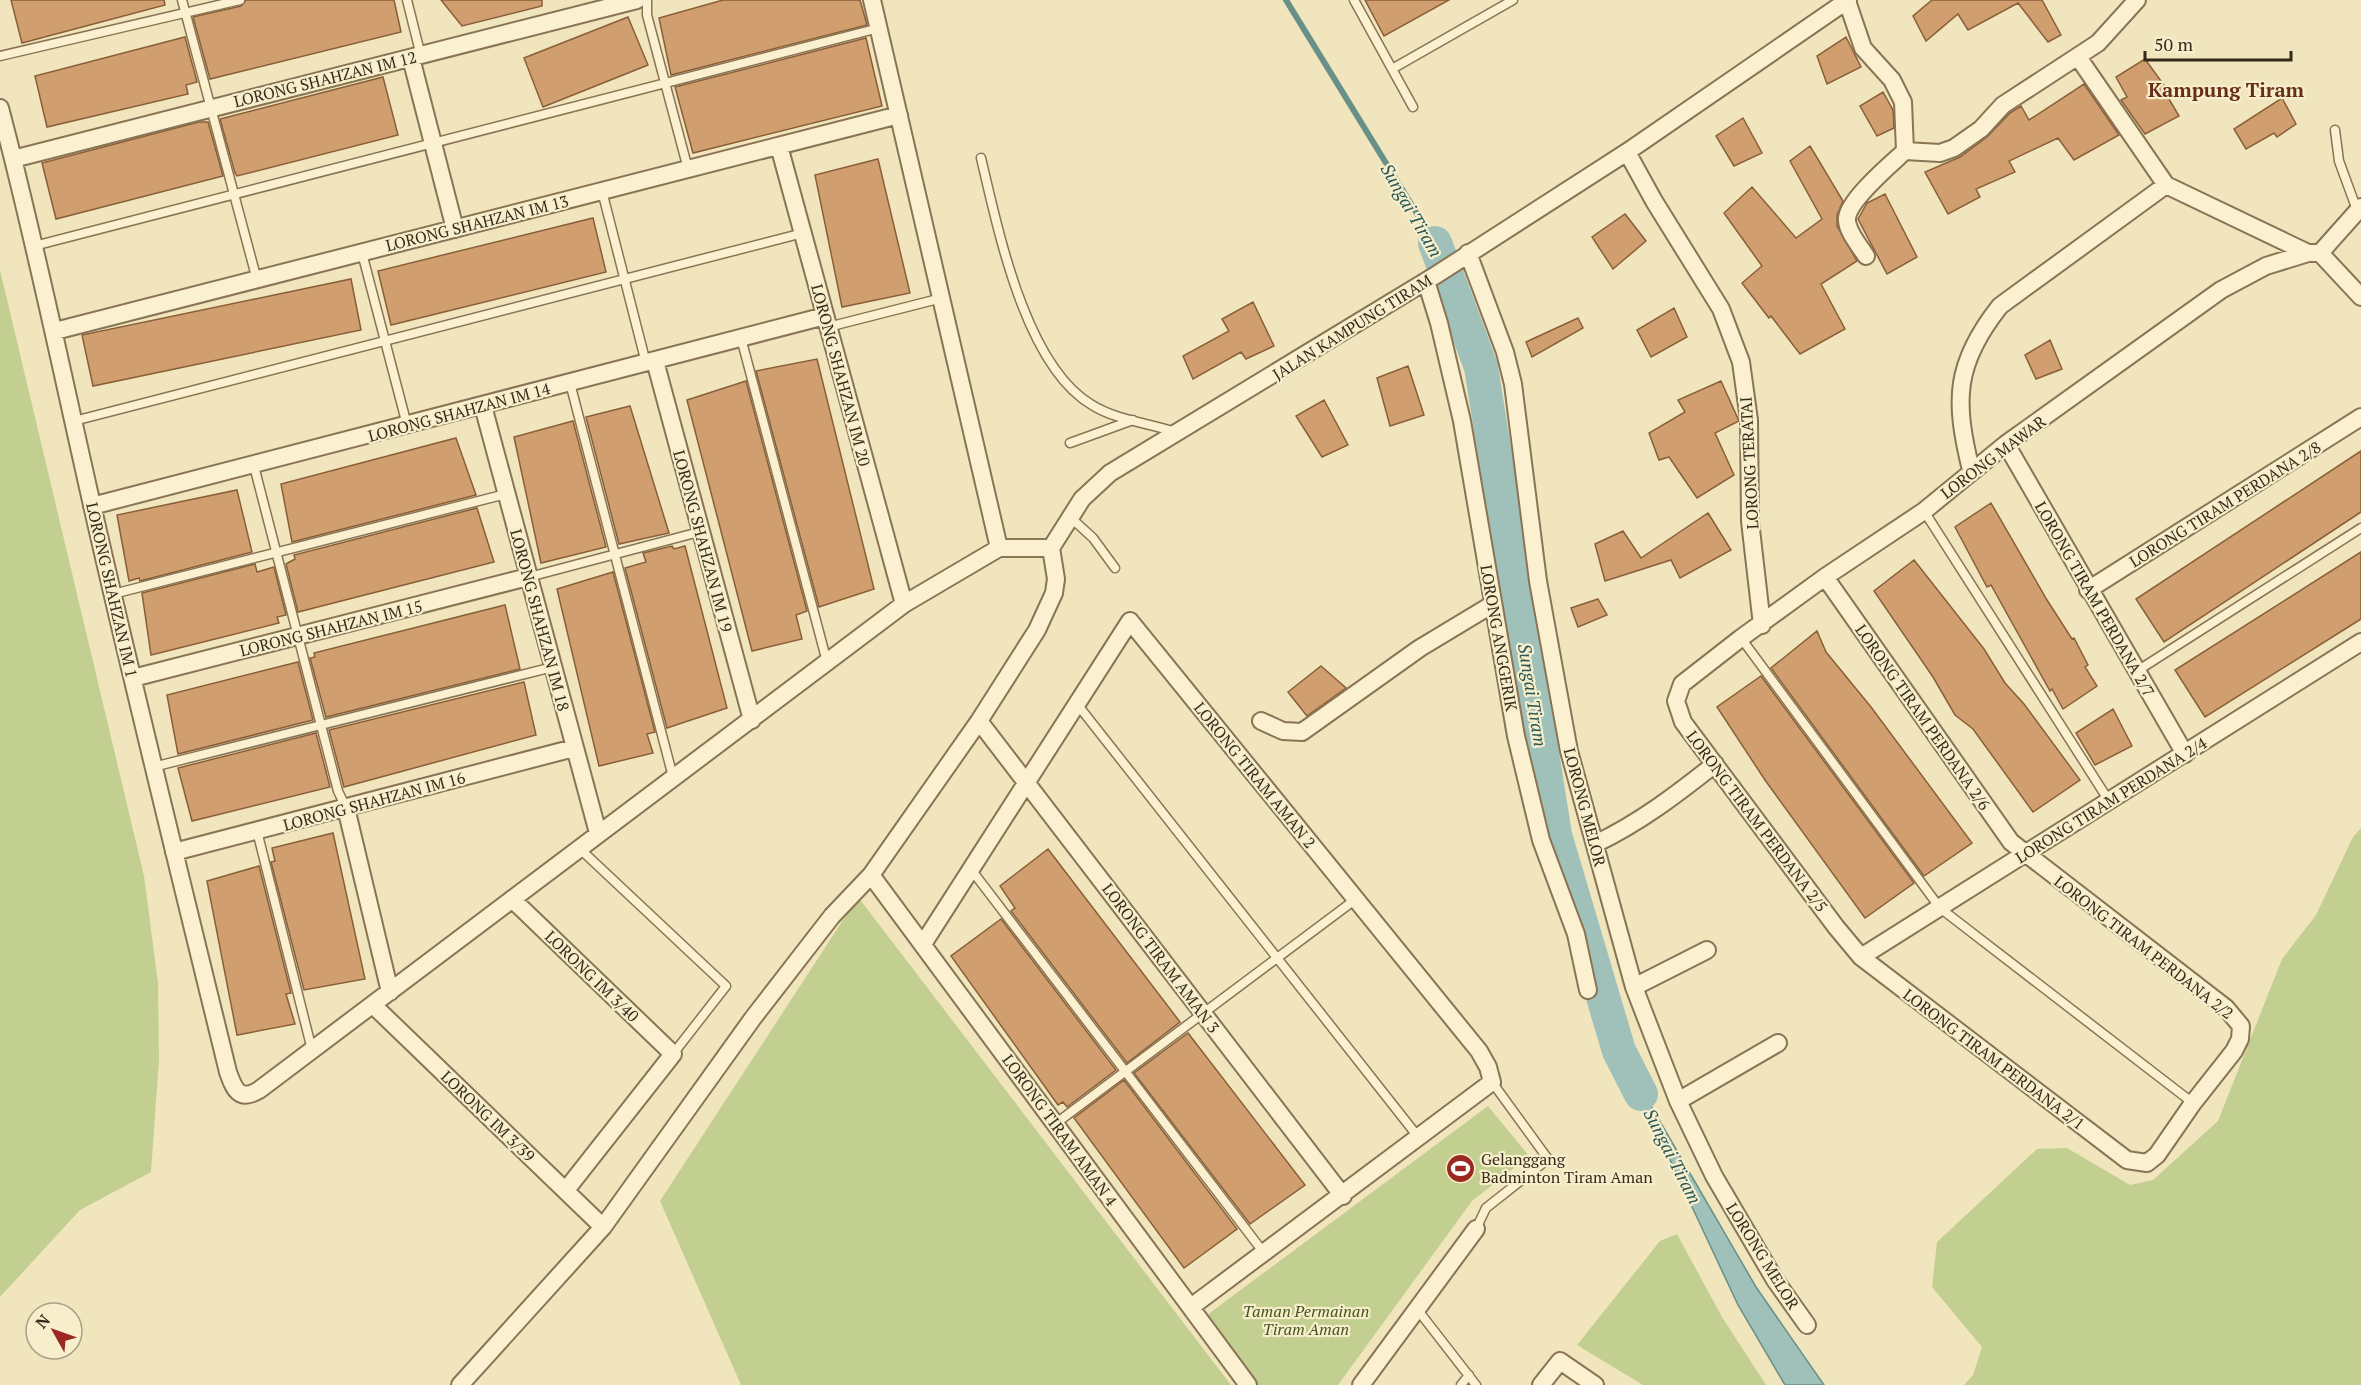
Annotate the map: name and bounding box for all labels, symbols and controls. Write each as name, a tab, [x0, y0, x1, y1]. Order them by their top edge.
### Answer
scale bar	[2145, 24, 2290, 62]
text: 50 m	[2154, 32, 2194, 56]
street label: LORONG SHAHZAN IM 12	[231, 46, 419, 112]
district label: Kampung Tiram	[2148, 76, 2305, 103]
water label: Sungai Tiram	[1376, 159, 1448, 261]
street label: LORONG SHAHZAN IM 13	[383, 190, 571, 256]
street label: JALAN KAMPUNG TIRAM	[1268, 269, 1436, 385]
street label: LORONG SHAHZAN IM 20	[806, 282, 876, 468]
street label: LORONG SHAHZAN IM 14	[366, 377, 553, 447]
street label: LORONG TERATAI	[1735, 396, 1763, 530]
street label: LORONG MAWAR	[1936, 410, 2051, 504]
street label: LORONG TIRAM PERDANA 2/8	[2125, 436, 2325, 572]
street label: LORONG SHAHZAN IM 19	[668, 448, 738, 634]
street label: LORONG TIRAM PERDANA 2/7	[2030, 497, 2160, 701]
street label: LORONG SHAHZAN IM 1	[81, 500, 143, 680]
street label: LORONG SHAHZAN IM 18	[505, 527, 575, 713]
street label: LORONG ANGGERIK	[1475, 563, 1523, 714]
street label: LORONG SHAHZAN IM 15	[237, 595, 425, 661]
street label: LORONG TIRAM PERDANA 2/6	[1850, 620, 1996, 815]
water label: Sungai Tiram	[1513, 642, 1553, 748]
street label: LORONG TIRAM AMAN 2	[1189, 697, 1321, 853]
street label: LORONG TIRAM PERDANA 2/5	[1681, 726, 1833, 916]
street label: LORONG TIRAM PERDANA 2/4	[2011, 732, 2211, 868]
street label: LORONG MELOR	[1559, 745, 1612, 870]
street label: LORONG SHAHZAN IM 16	[281, 766, 468, 836]
street label: LORONG TIRAM PERDANA 2/2	[2050, 870, 2238, 1024]
street label: LORONG TIRAM AMAN 3	[1097, 879, 1225, 1037]
street label: LORONG IM 3/40	[540, 925, 644, 1027]
street label: LORONG TIRAM PERDANA 2/1	[1899, 983, 2089, 1135]
street label: LORONG TIRAM AMAN 4	[998, 1050, 1123, 1211]
street label: LORONG IM 3/39	[436, 1065, 540, 1167]
water label: Sungai Tiram	[1639, 1104, 1707, 1208]
place label: Gelanggang Badminton Tiram Aman	[1481, 1148, 1653, 1188]
sports icon: Gelanggang Badminton Tiram Aman	[1444, 1152, 1476, 1184]
street label: LORONG MELOR	[1721, 1198, 1805, 1314]
park label: Taman Permainan Tiram Aman	[1243, 1300, 1369, 1340]
north arrow	[24, 1301, 84, 1361]
text: N	[30, 1310, 55, 1333]

